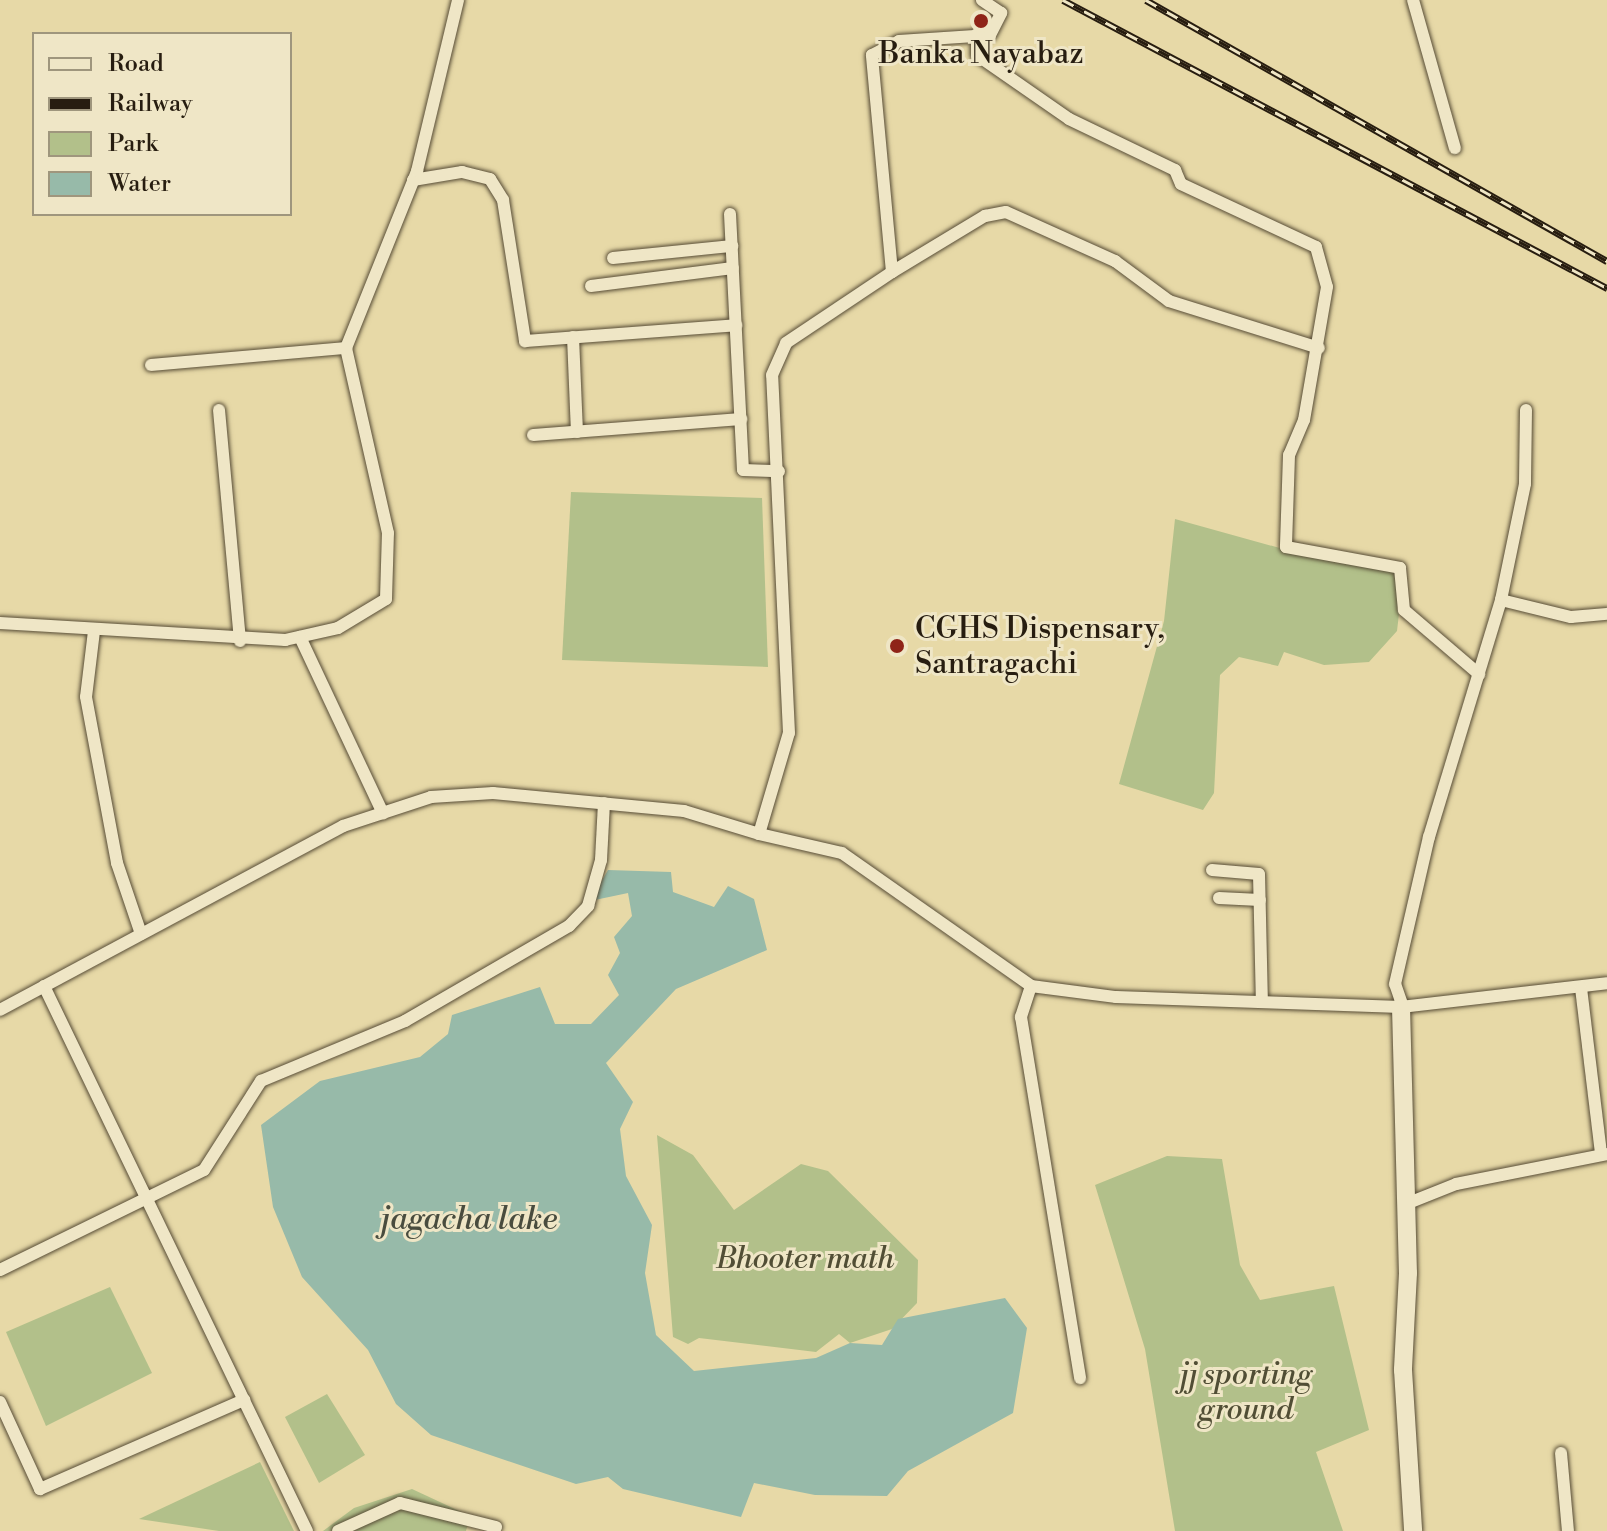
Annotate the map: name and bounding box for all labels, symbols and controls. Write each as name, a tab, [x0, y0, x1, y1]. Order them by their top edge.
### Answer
marker: Banka Nayabaz	[970, 10, 992, 32]
legend	[32, 32, 292, 216]
place label: Banka Nayabaz	[878, 36, 1084, 72]
text: Road	[108, 49, 164, 79]
text: Railway	[108, 89, 193, 119]
text: Park	[108, 129, 158, 159]
text: Water	[108, 169, 171, 199]
place label: CGHS Dispensary, Santragachi	[915, 611, 1165, 682]
marker: CGHS Dispensary, Santragachi	[886, 635, 908, 657]
water label: jagacha lake	[381, 1200, 557, 1238]
park label: Bhooter math	[716, 1241, 894, 1277]
park label: jj sporting ground	[1180, 1357, 1312, 1428]

